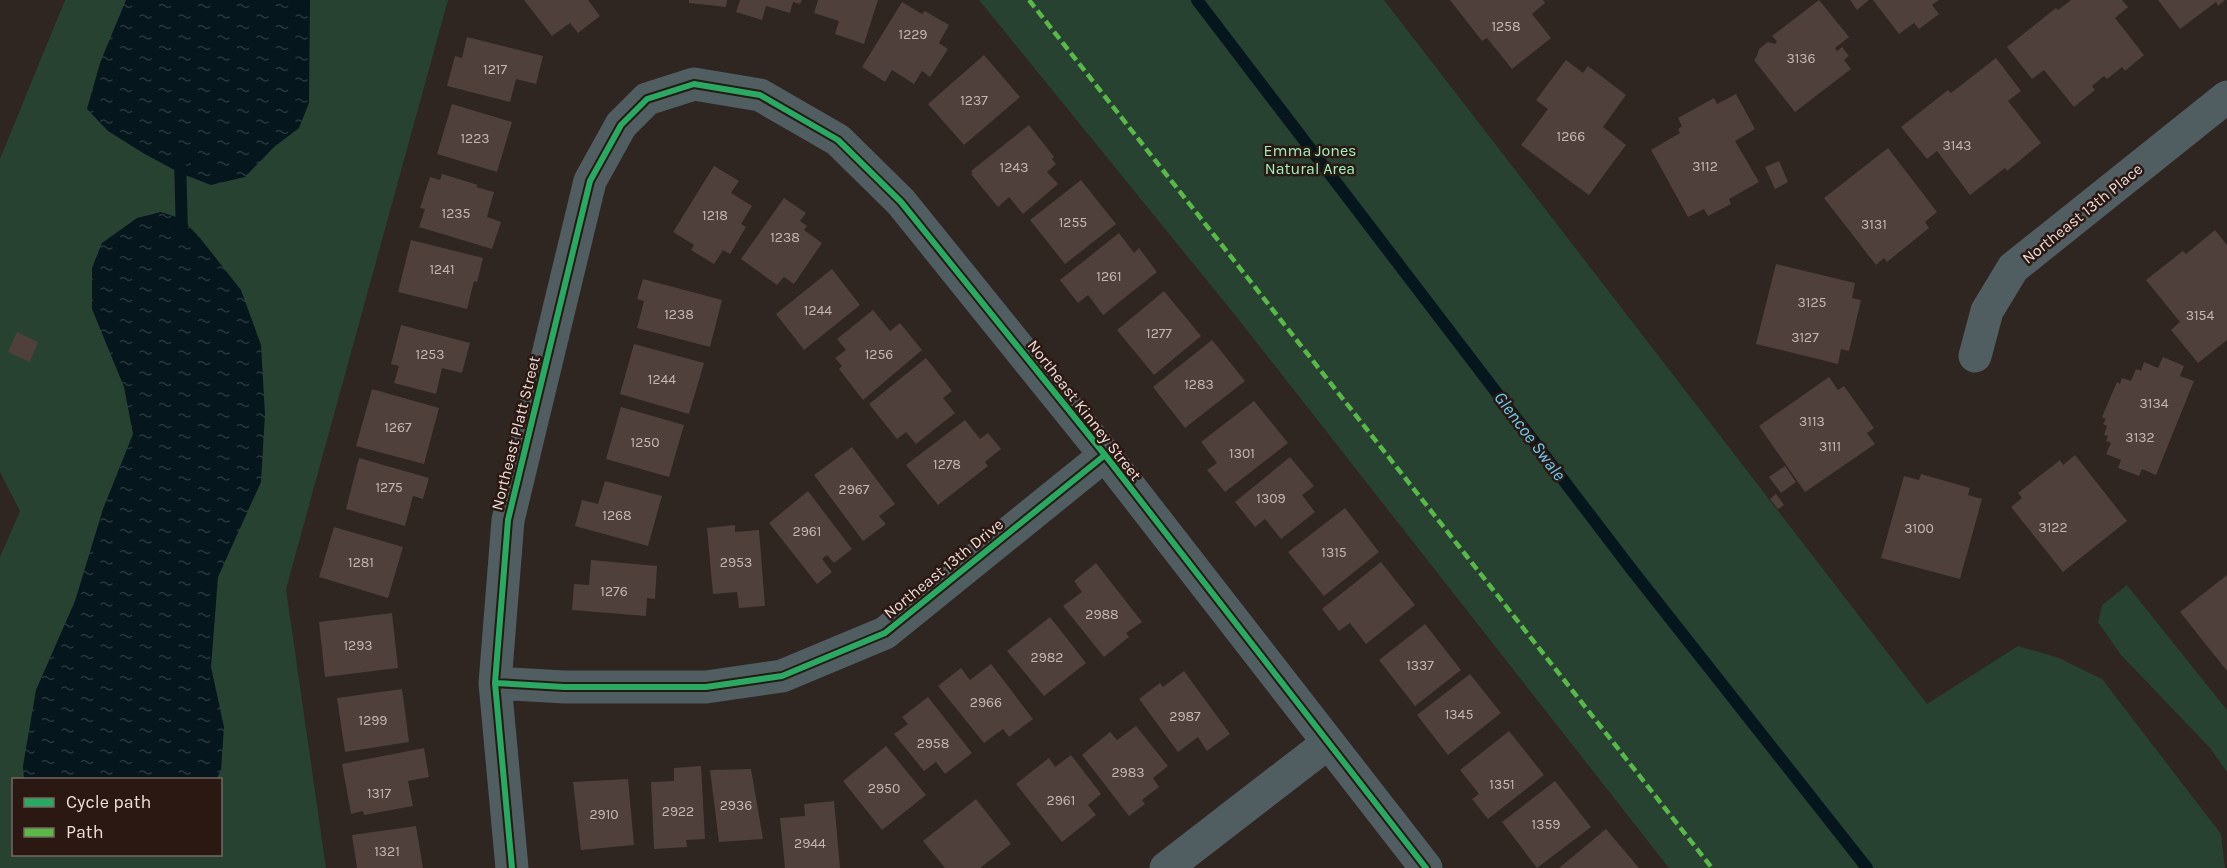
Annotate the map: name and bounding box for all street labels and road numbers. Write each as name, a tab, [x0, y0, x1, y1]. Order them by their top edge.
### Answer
street label: Northeast 13th Place	[2018, 159, 2146, 268]
street label: Northeast Kinney Street	[1024, 336, 1146, 485]
street label: Northeast Platt Street	[487, 354, 544, 512]
street label: Northeast 13th Drive	[880, 514, 1007, 622]

